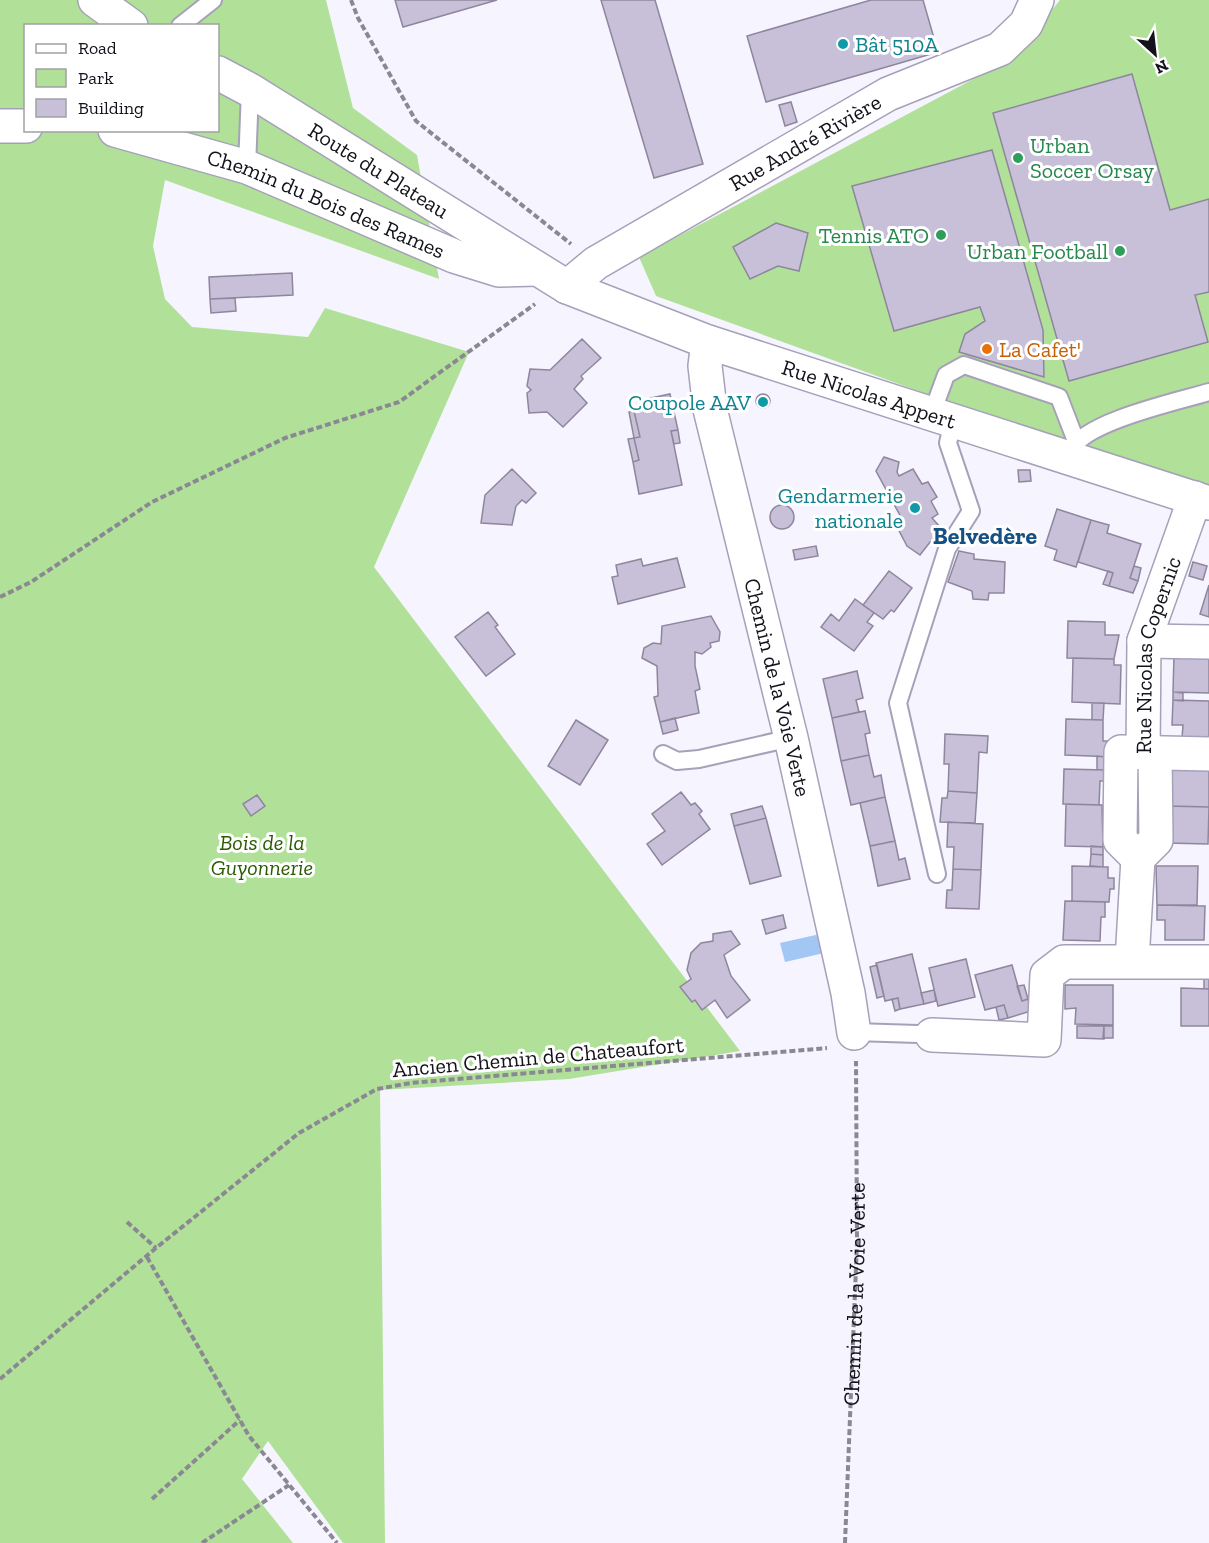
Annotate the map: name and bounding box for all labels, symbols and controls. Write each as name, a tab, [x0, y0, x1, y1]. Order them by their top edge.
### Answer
legend	[24, 24, 219, 132]
north arrow	[1125, 24, 1185, 84]
place label: Bât 510A	[855, 31, 939, 58]
text: Road	[78, 37, 117, 59]
marker: Bât 510A	[836, 37, 850, 51]
text: N	[1152, 56, 1171, 78]
text: Park	[78, 67, 114, 89]
street label: Rue André Rivière	[724, 88, 886, 197]
text: Building	[78, 97, 144, 119]
street label: Route du Plateau	[304, 116, 455, 224]
place label: Urban Soccer Orsay	[1030, 132, 1155, 184]
street label: Chemin du Bois des Rames	[204, 143, 449, 264]
marker: Urban Soccer Orsay	[1011, 151, 1025, 165]
place label: Tennis ATO	[818, 222, 929, 249]
marker: Tennis ATO	[934, 228, 948, 242]
place label: Urban Football	[967, 238, 1108, 265]
marker: Urban Football	[1113, 244, 1127, 258]
place label: La Cafet'	[999, 336, 1081, 363]
marker: La Cafet'	[980, 342, 994, 356]
street label: Rue Nicolas Appert	[779, 353, 960, 435]
place label: Coupole AAV	[628, 389, 752, 416]
marker: Coupole AAV	[756, 395, 770, 409]
place label: Gendarmerie nationale	[778, 482, 903, 534]
marker: Gendarmerie nationale	[908, 501, 922, 515]
district label: Belvedère	[933, 521, 1038, 550]
street label: Rue Nicolas Copernic	[1129, 553, 1187, 754]
street label: Chemin de la Voie Verte	[739, 575, 817, 799]
park label: Bois de la Guyonnerie	[211, 829, 313, 881]
street label: Ancien Chemin de Chateaufort	[391, 1031, 686, 1083]
street label: Chemin de la Voie Verte	[837, 1182, 871, 1406]

